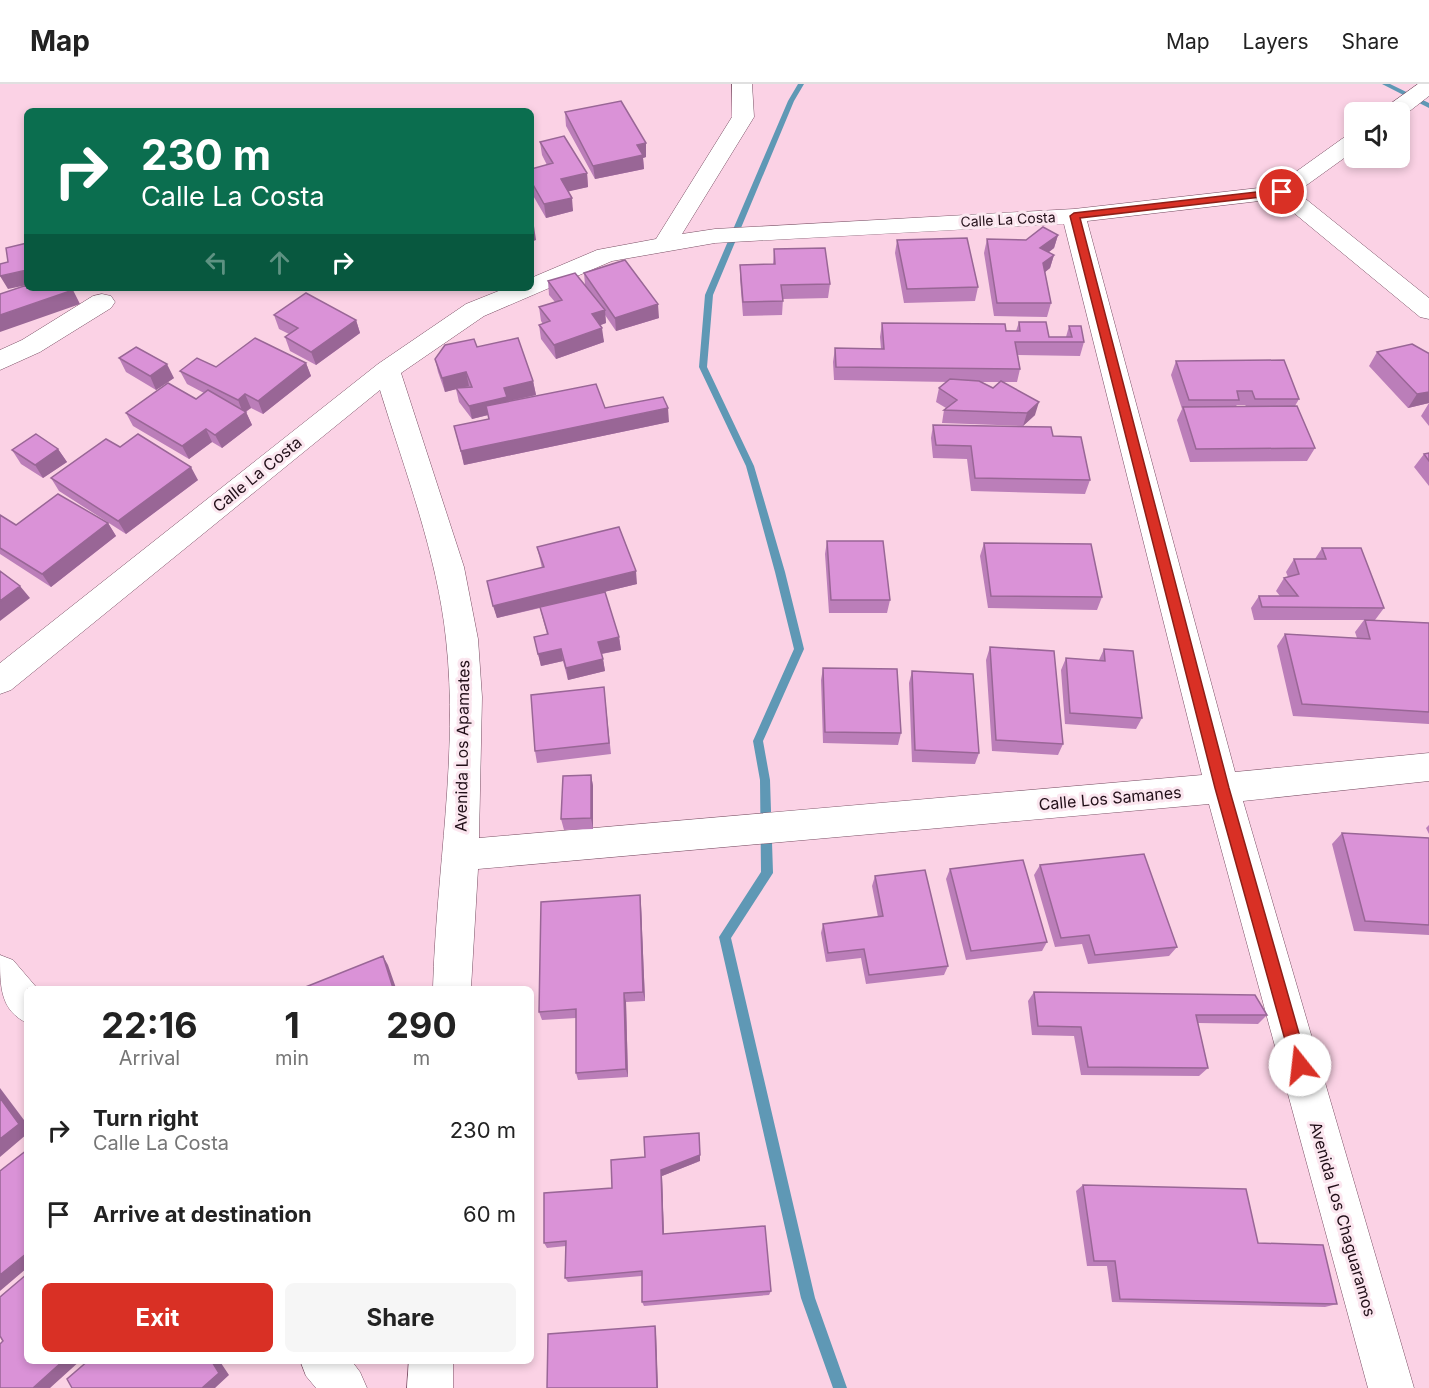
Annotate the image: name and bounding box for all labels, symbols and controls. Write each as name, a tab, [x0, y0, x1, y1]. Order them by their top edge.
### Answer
text: Map	[30, 24, 90, 58]
text: Map	[1166, 29, 1210, 54]
text: Layers	[1243, 29, 1309, 54]
text: Share	[1342, 29, 1399, 54]
map controls	[1344, 102, 1410, 168]
button: sound	[1344, 102, 1410, 168]
text: 230 m	[141, 129, 271, 180]
icon: right	[42, 132, 120, 210]
pin	[1256, 166, 1307, 217]
icon: arrive	[1265, 175, 1298, 208]
text: Calle La Costa	[141, 180, 325, 213]
street label: Calle La Costa	[960, 208, 1056, 230]
icon: left	[200, 246, 233, 279]
icon: ahead	[263, 246, 296, 279]
icon: right	[326, 246, 359, 279]
street label: Calle La Costa	[208, 432, 306, 516]
street label: Avenida Los Apamates	[451, 660, 473, 832]
street label: Calle Los Samanes	[1038, 782, 1182, 814]
text: 22:16	[101, 1003, 198, 1047]
text: 1	[284, 1003, 300, 1047]
text: 290	[386, 1003, 457, 1047]
position arrow	[1268, 1033, 1332, 1097]
text: Arrival	[119, 1046, 180, 1070]
text: min	[275, 1046, 309, 1070]
text: m	[413, 1046, 430, 1070]
text: Turn right	[93, 1105, 199, 1131]
icon: right	[42, 1114, 75, 1147]
text: 230 m	[450, 1117, 516, 1143]
street label: Avenida Los Chaguaramos	[1306, 1119, 1380, 1319]
text: Calle La Costa	[93, 1131, 229, 1155]
icon: arrive	[42, 1198, 75, 1231]
text: Arrive at destination	[93, 1201, 312, 1227]
text: 60 m	[463, 1201, 516, 1227]
button: Exit	[42, 1283, 273, 1352]
button: Share	[285, 1283, 516, 1352]

